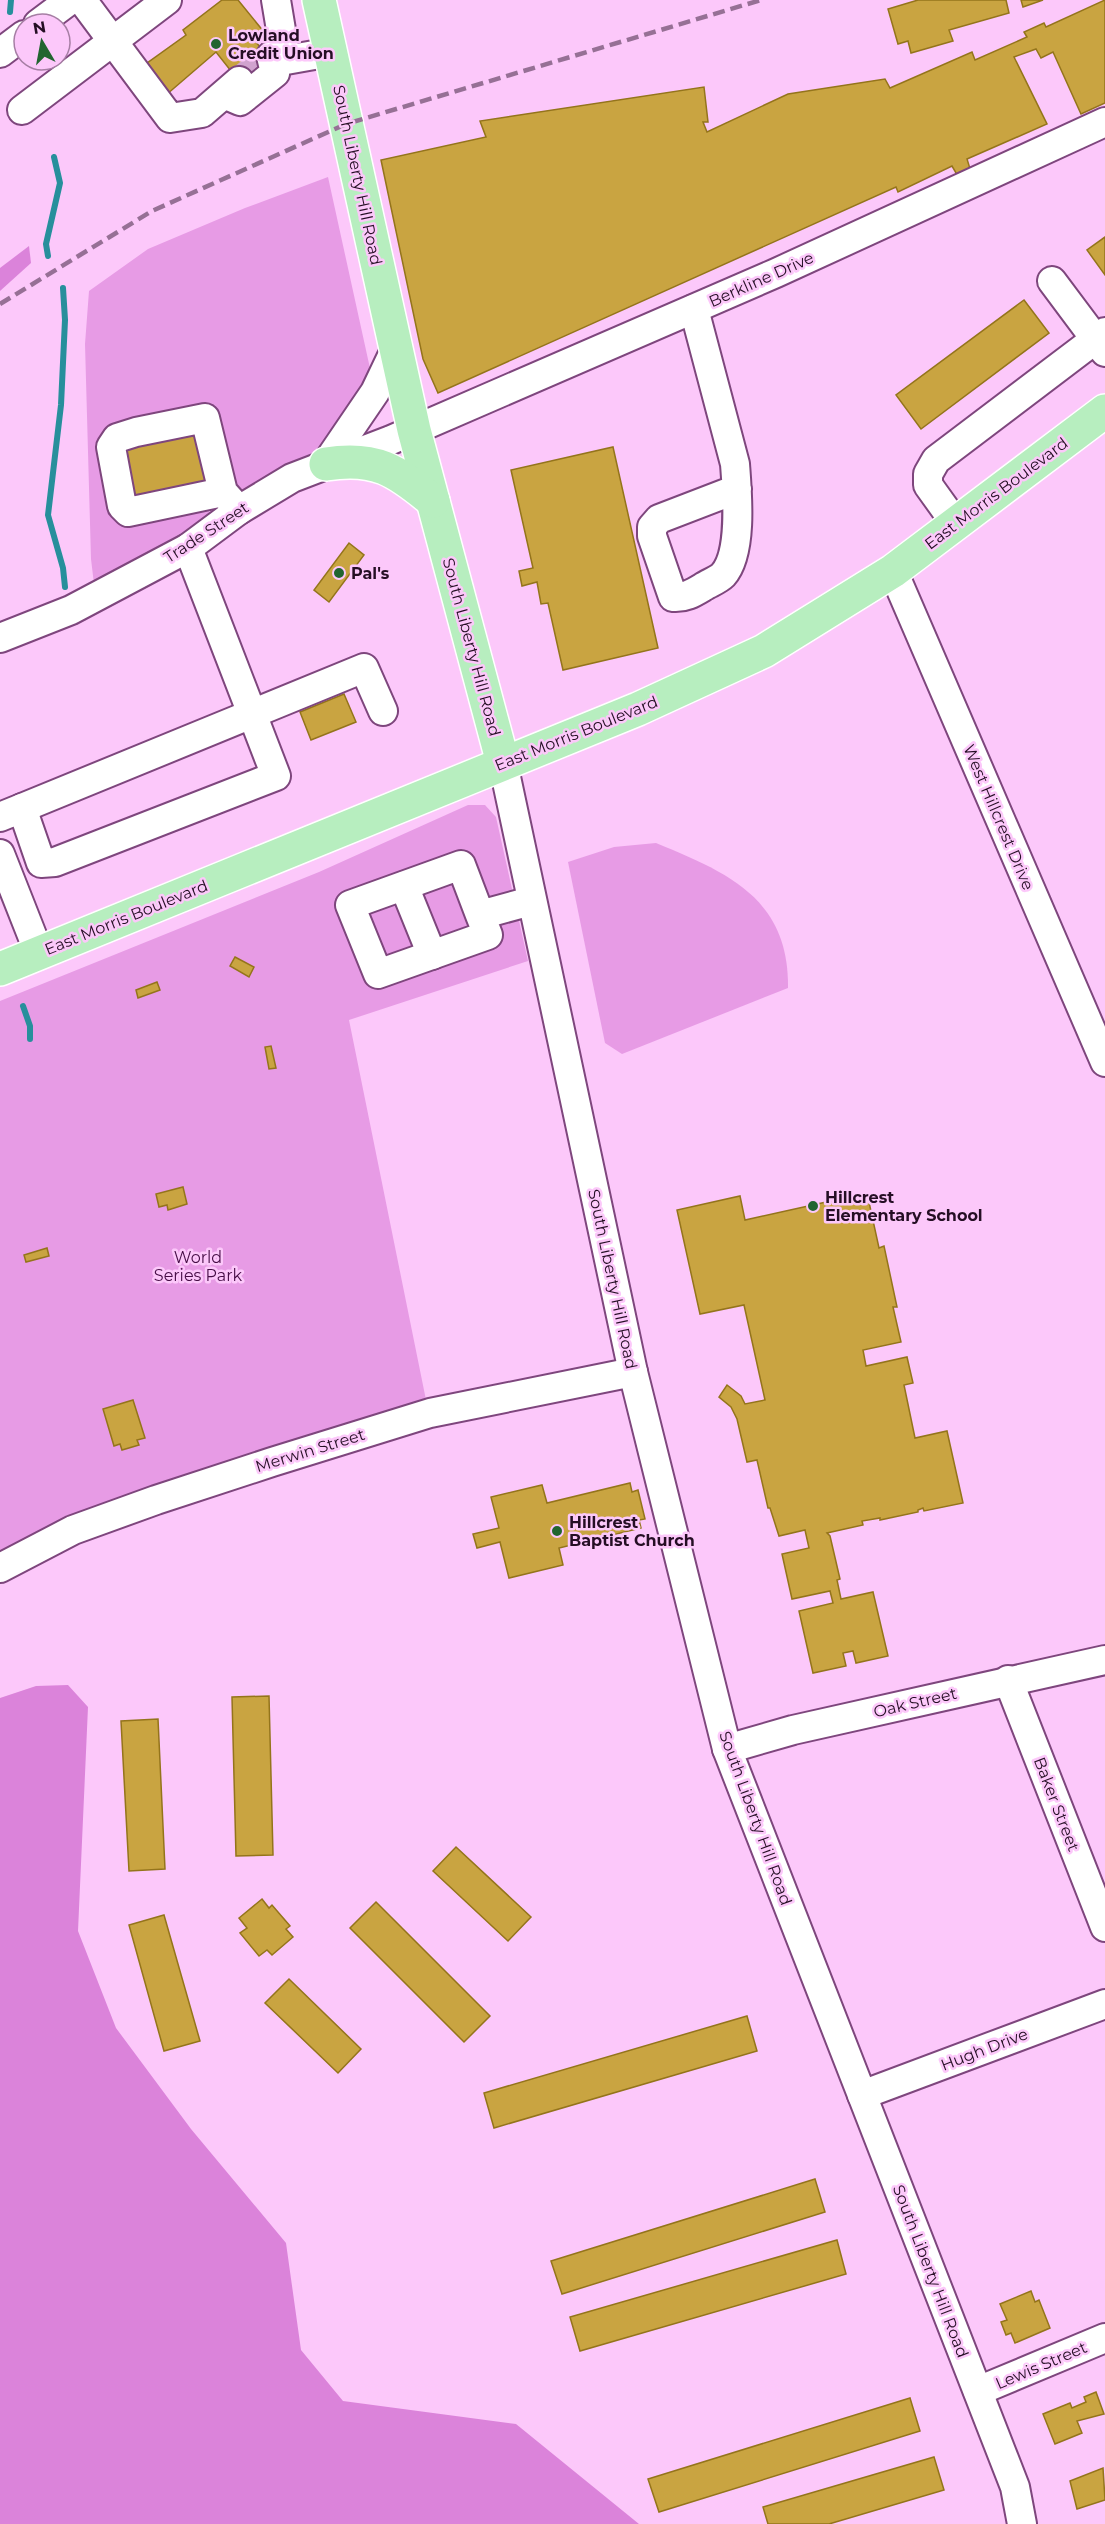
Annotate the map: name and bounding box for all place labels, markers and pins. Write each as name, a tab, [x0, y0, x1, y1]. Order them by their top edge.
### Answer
place label: Lowland Credit Union	[228, 26, 334, 63]
marker: Lowland Credit Union	[209, 37, 223, 51]
place label: Pal's	[351, 564, 390, 583]
marker: Pal's	[332, 566, 346, 580]
place label: Hillcrest Elementary School	[825, 1188, 983, 1225]
marker: Hillcrest Elementary School	[806, 1199, 820, 1213]
place label: Hillcrest Baptist Church	[569, 1513, 695, 1550]
marker: Hillcrest Baptist Church	[550, 1524, 564, 1538]

